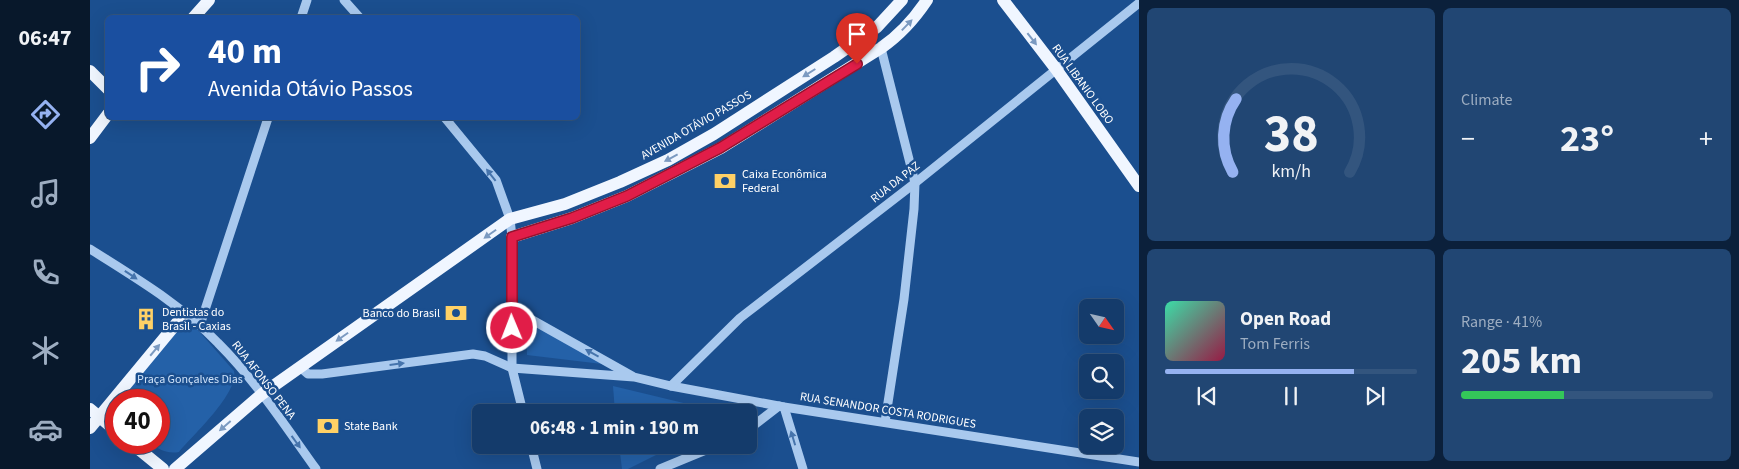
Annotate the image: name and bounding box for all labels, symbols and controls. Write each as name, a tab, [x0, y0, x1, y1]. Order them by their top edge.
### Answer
pin	[836, 13, 878, 64]
one-way arrow	[901, 19, 913, 31]
icon: arrive	[843, 20, 871, 48]
text: 06:47	[18, 22, 72, 54]
text: 40 m	[208, 27, 282, 77]
one-way arrow	[1027, 32, 1038, 45]
icon: right	[125, 35, 190, 100]
street label: RUA LIBANIO LOBO	[1048, 41, 1118, 128]
one-way arrow	[803, 68, 816, 78]
text: Avenida Otávio Passos	[208, 73, 413, 105]
street label: AVENIDA OTÁVIO PASSOS	[638, 87, 755, 164]
text: Climate	[1461, 89, 1512, 111]
icon: directions	[28, 97, 63, 132]
text: 38	[1264, 98, 1318, 172]
text: 23°	[1560, 112, 1614, 166]
text: −	[1461, 119, 1475, 159]
text: +	[1699, 119, 1713, 159]
one-way arrow	[664, 154, 678, 162]
street label: RUA DA PAZ	[867, 158, 924, 207]
text: km/h	[1271, 159, 1311, 184]
place label: Caixa Econômica Federal	[742, 166, 827, 197]
bank icon: Caixa Econômica Federal	[712, 168, 738, 194]
one-way arrow	[486, 169, 497, 182]
icon: music	[28, 176, 63, 211]
one-way arrow	[483, 229, 497, 239]
icon: phone	[28, 255, 63, 290]
one-way arrow	[124, 271, 137, 280]
north arrow	[1079, 299, 1124, 344]
map controls	[1079, 299, 1124, 454]
bank icon: Banco do Brasil	[443, 300, 469, 326]
position arrow	[485, 301, 537, 353]
place label: Dentistas do Brasil - Caxias	[162, 304, 231, 335]
place label: Banco do Brasil	[363, 305, 440, 322]
building icon: Dentistas do Brasil - Caxias	[133, 306, 159, 332]
text: Open Road	[1240, 306, 1331, 333]
text: Range · 41%	[1461, 311, 1542, 333]
one-way arrow	[336, 332, 349, 342]
icon: climate	[28, 333, 63, 368]
text: Tom Ferris	[1240, 333, 1310, 355]
text: 205 km	[1461, 334, 1582, 388]
street label: RUA AFONSO PENA	[228, 337, 300, 424]
one-way arrow	[149, 344, 160, 357]
one-way arrow	[584, 349, 599, 357]
button: search	[1079, 354, 1124, 399]
one-way arrow	[390, 360, 406, 368]
park label: Praça Gonçalves Dias	[137, 371, 243, 388]
icon: previous	[1193, 382, 1221, 410]
icon: pause	[1277, 382, 1305, 410]
icon: next	[1361, 382, 1389, 410]
street label: RUA SENANDOR COSTA RODRIGUES	[799, 388, 977, 433]
speed limit sign: 40	[105, 389, 170, 454]
button: layers	[1079, 409, 1124, 454]
icon: car	[28, 412, 63, 447]
bank icon: State Bank	[315, 413, 341, 439]
text: 06:48 · 1 min · 190 m	[530, 415, 699, 442]
place label: State Bank	[344, 418, 398, 435]
one-way arrow	[219, 420, 231, 431]
one-way arrow	[789, 430, 797, 445]
one-way arrow	[291, 435, 302, 448]

